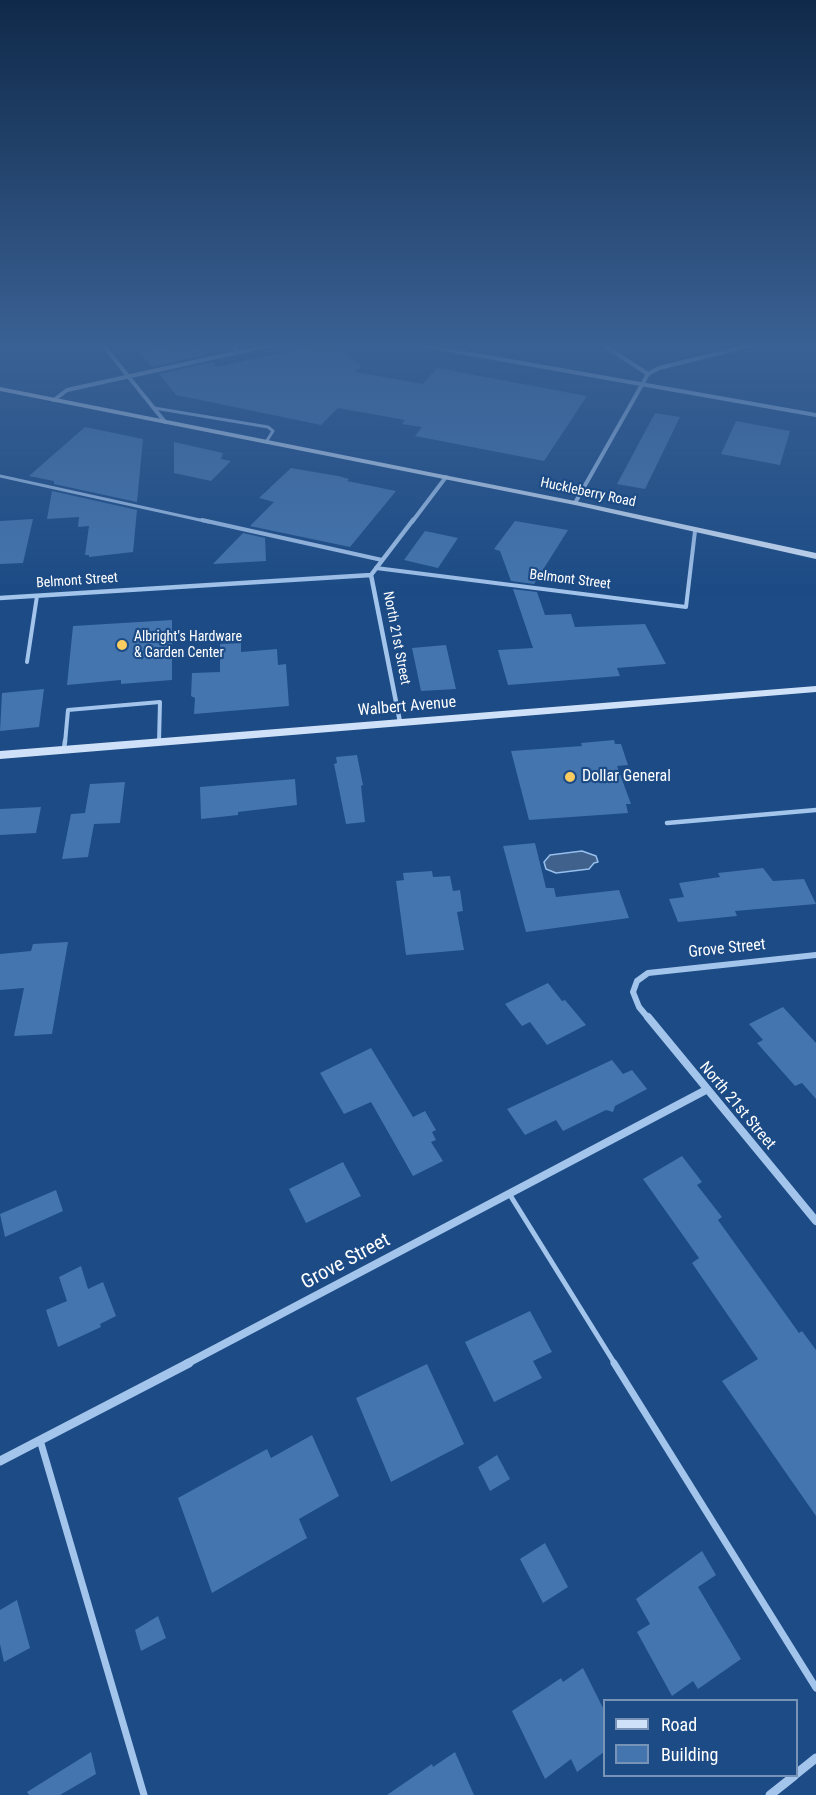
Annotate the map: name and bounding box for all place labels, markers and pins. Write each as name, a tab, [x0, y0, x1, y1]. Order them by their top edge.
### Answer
place label: Albright's Hardware & Garden Center	[134, 629, 242, 662]
marker: Albright's Hardware & Garden Center	[115, 638, 129, 652]
place label: Dollar General	[582, 767, 671, 787]
marker: Dollar General	[563, 770, 577, 784]

